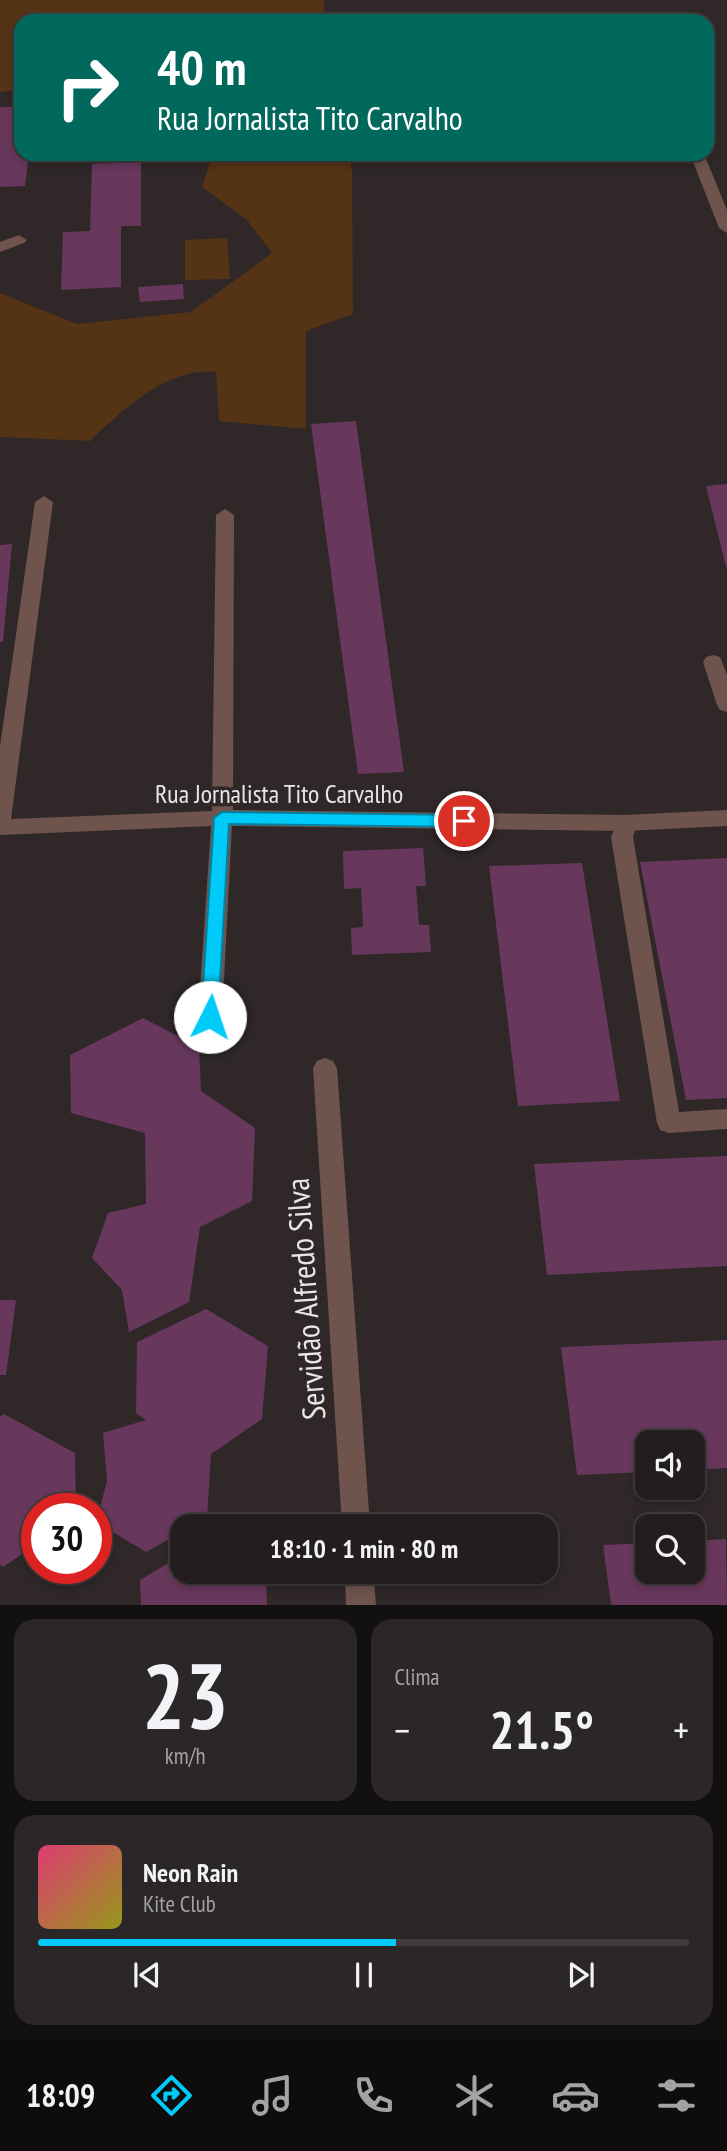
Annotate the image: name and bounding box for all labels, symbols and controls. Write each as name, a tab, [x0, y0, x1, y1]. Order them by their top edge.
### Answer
text: 40 m	[157, 35, 246, 99]
icon: right	[42, 42, 133, 133]
text: Rua Jornalista Tito Carvalho	[157, 97, 463, 139]
street label: Rua Jornalista Tito Carvalho	[155, 777, 403, 810]
pin	[434, 791, 494, 851]
icon: arrive	[445, 802, 483, 840]
position arrow	[173, 980, 247, 1054]
street label: Servidão Alfredo Silva	[276, 1177, 334, 1421]
map controls	[635, 1430, 705, 1584]
button: sound	[635, 1430, 705, 1500]
speed limit sign: 30	[21, 1493, 112, 1584]
button: search	[635, 1514, 705, 1584]
text: 18:10 · 1 min · 80 m	[270, 1532, 458, 1565]
text: 23	[142, 1636, 229, 1754]
text: Clima	[395, 1662, 440, 1691]
text: 21.5°	[489, 1696, 594, 1763]
text: −	[395, 1705, 410, 1754]
text: +	[673, 1705, 689, 1754]
text: km/h	[165, 1741, 206, 1770]
text: Neon Rain	[143, 1856, 238, 1889]
text: Kite Club	[143, 1889, 216, 1918]
icon: previous	[128, 1956, 166, 1994]
icon: pause	[345, 1956, 383, 1994]
icon: next	[562, 1956, 600, 1994]
icon: directions	[147, 2071, 196, 2120]
icon: music	[248, 2071, 297, 2120]
icon: phone	[349, 2071, 398, 2120]
icon: climate	[450, 2071, 499, 2120]
icon: car	[551, 2071, 600, 2120]
icon: filters	[652, 2071, 701, 2120]
text: 18:09	[26, 2074, 95, 2116]

